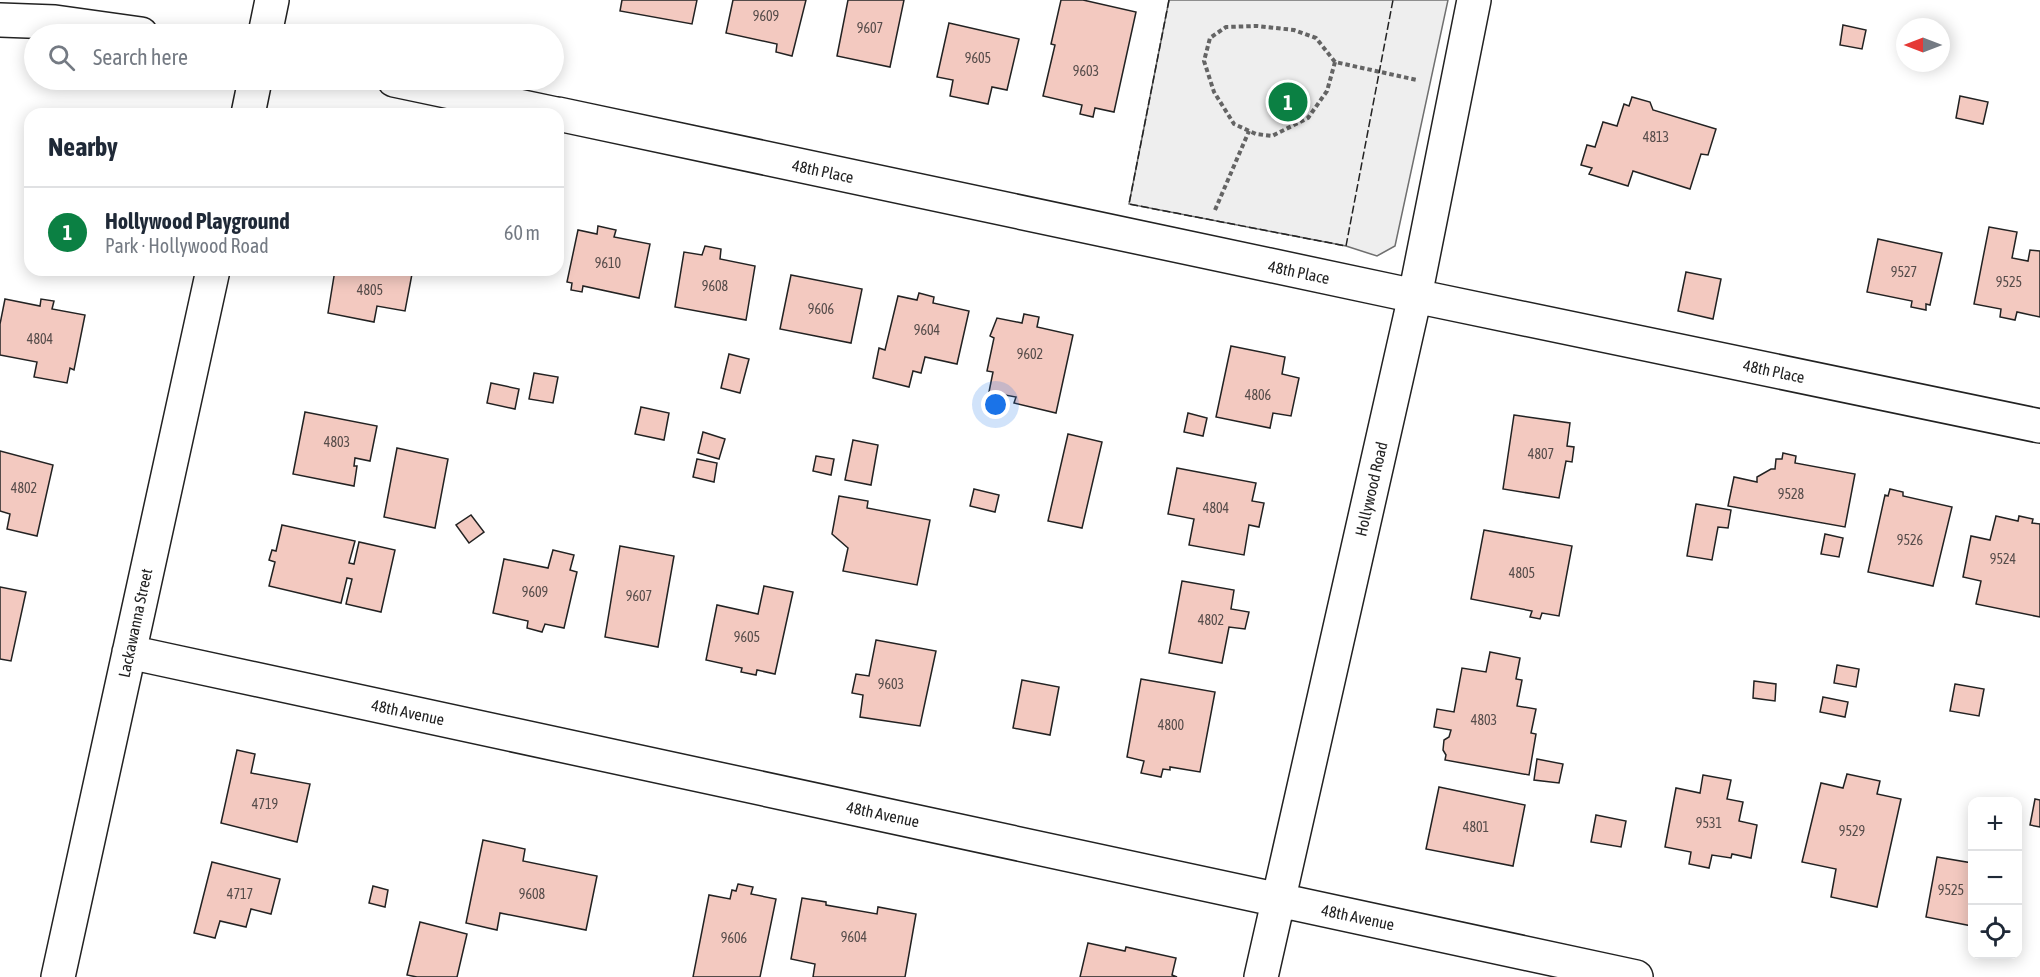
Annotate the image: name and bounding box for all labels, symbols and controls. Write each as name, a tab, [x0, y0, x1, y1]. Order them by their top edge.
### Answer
house number: 9609	[753, 8, 779, 24]
north arrow	[1896, 18, 1950, 72]
house number: 9607	[857, 20, 883, 36]
search box	[24, 24, 564, 90]
icon: search	[45, 41, 78, 74]
text: Search here	[93, 44, 188, 70]
house number: 9605	[965, 50, 991, 66]
house number: 9603	[1073, 63, 1099, 79]
pin: 1	[1268, 80, 1308, 124]
house number: 4813	[1643, 129, 1669, 145]
text: Nearby	[48, 132, 118, 162]
street label: 48th Place	[791, 156, 855, 186]
text: Hollywood Playground	[105, 208, 290, 234]
text: 1	[63, 221, 72, 244]
text: 60 m	[504, 221, 540, 244]
text: Park · Hollywood Road	[105, 234, 269, 257]
house number: 9610	[595, 255, 622, 271]
street label: 48th Place	[1267, 257, 1331, 287]
house number: 9527	[1891, 264, 1917, 280]
house number: 9525	[1996, 274, 2022, 290]
house number: 9608	[702, 278, 729, 294]
house number: 4805	[357, 282, 383, 298]
house number: 9606	[808, 301, 835, 317]
house number: 9604	[914, 322, 941, 338]
house number: 4804	[27, 331, 54, 347]
house number: 9602	[1017, 346, 1043, 362]
street label: 48th Place	[1742, 356, 1806, 386]
house number: 4806	[1245, 387, 1272, 403]
your location	[981, 390, 1010, 419]
house number: 4803	[324, 434, 350, 450]
street label: Hollywood Road	[1351, 440, 1392, 538]
house number: 4807	[1528, 446, 1554, 462]
house number: 4802	[11, 480, 37, 496]
house number: 9528	[1778, 486, 1805, 502]
house number: 4804	[1203, 500, 1230, 516]
house number: 9526	[1897, 532, 1924, 548]
house number: 9524	[1990, 551, 2017, 567]
house number: 4805	[1509, 565, 1535, 581]
street label: Lackawanna Street	[115, 566, 155, 679]
house number: 9609	[522, 584, 548, 600]
house number: 9607	[626, 588, 652, 604]
house number: 4802	[1198, 612, 1224, 628]
house number: 9605	[734, 629, 760, 645]
house number: 9603	[878, 676, 904, 692]
street label: 48th Avenue	[370, 696, 446, 728]
house number: 4803	[1471, 712, 1497, 728]
house number: 4800	[1158, 717, 1185, 733]
house number: 4719	[252, 796, 278, 812]
map controls	[1968, 797, 2022, 959]
button: +	[1968, 797, 2022, 851]
street label: 48th Avenue	[845, 798, 921, 830]
house number: 9531	[1696, 815, 1722, 831]
house number: 4801	[1463, 819, 1489, 835]
house number: 9529	[1839, 823, 1865, 839]
button: −	[1968, 851, 2022, 905]
house number: 9525	[1938, 882, 1964, 898]
house number: 4717	[227, 886, 253, 902]
house number: 9608	[519, 886, 546, 902]
street label: 48th Avenue	[1320, 901, 1396, 933]
button: locate	[1968, 905, 2022, 959]
house number: 9604	[841, 929, 868, 945]
house number: 9606	[721, 930, 748, 946]

